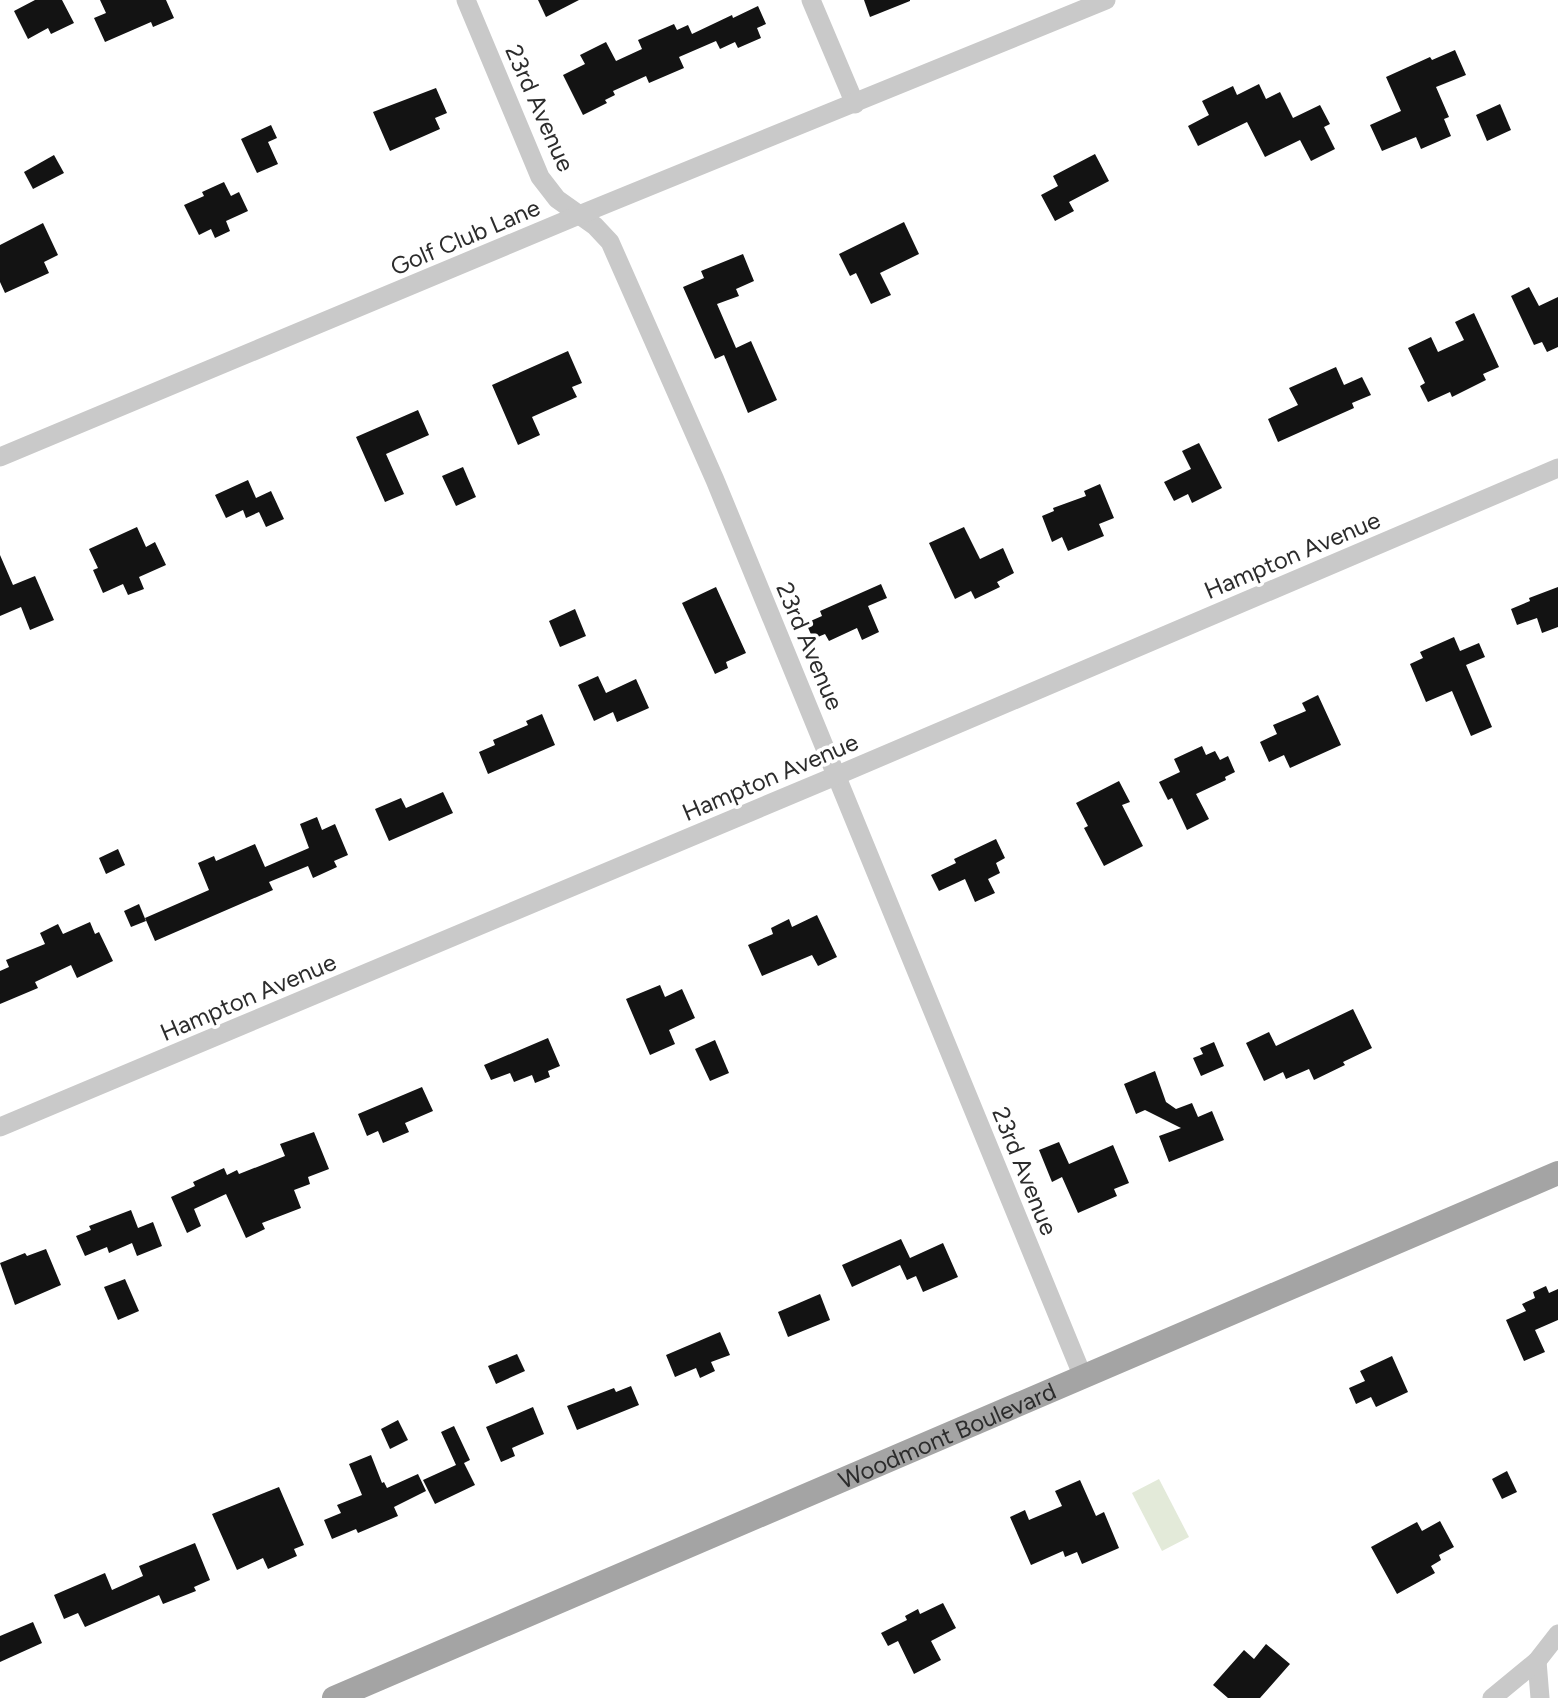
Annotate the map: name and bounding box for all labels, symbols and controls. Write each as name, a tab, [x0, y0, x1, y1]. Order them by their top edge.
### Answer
street label: 23rd Avenue	[499, 40, 581, 176]
street label: Golf Club Lane	[386, 193, 544, 281]
street label: Hampton Avenue	[1200, 505, 1384, 605]
street label: 23rd Avenue	[770, 578, 850, 714]
street label: Hampton Avenue	[678, 727, 862, 827]
street label: Hampton Avenue	[156, 947, 340, 1047]
street label: 23rd Avenue	[986, 1103, 1064, 1239]
street label: Woodmont Boulevard	[834, 1376, 1060, 1494]

